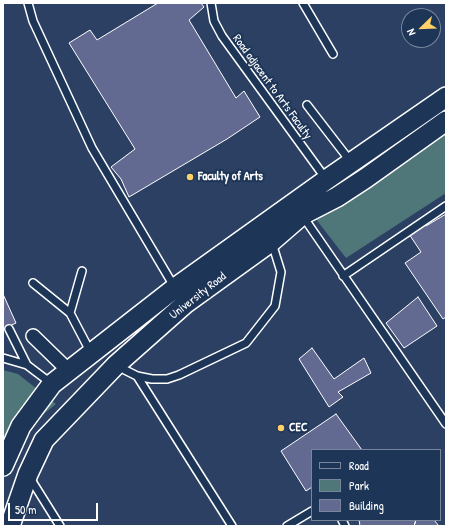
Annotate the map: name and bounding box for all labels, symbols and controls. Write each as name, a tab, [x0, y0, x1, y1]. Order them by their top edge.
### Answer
north arrow	[401, 8, 441, 48]
text: N	[403, 27, 418, 38]
street label: Road adjacent to Arts Faculty	[229, 32, 315, 142]
place label: Faculty of Arts	[198, 170, 263, 184]
marker: Faculty of Arts	[185, 172, 195, 182]
street label: University Road	[167, 269, 229, 323]
place label: CEC	[289, 421, 307, 435]
marker: CEC	[276, 423, 286, 433]
legend	[311, 449, 441, 521]
text: Road	[349, 457, 369, 474]
text: Park	[349, 477, 369, 494]
scale bar	[10, 495, 100, 521]
text: Building	[349, 497, 384, 514]
text: 50 m	[15, 501, 36, 518]

